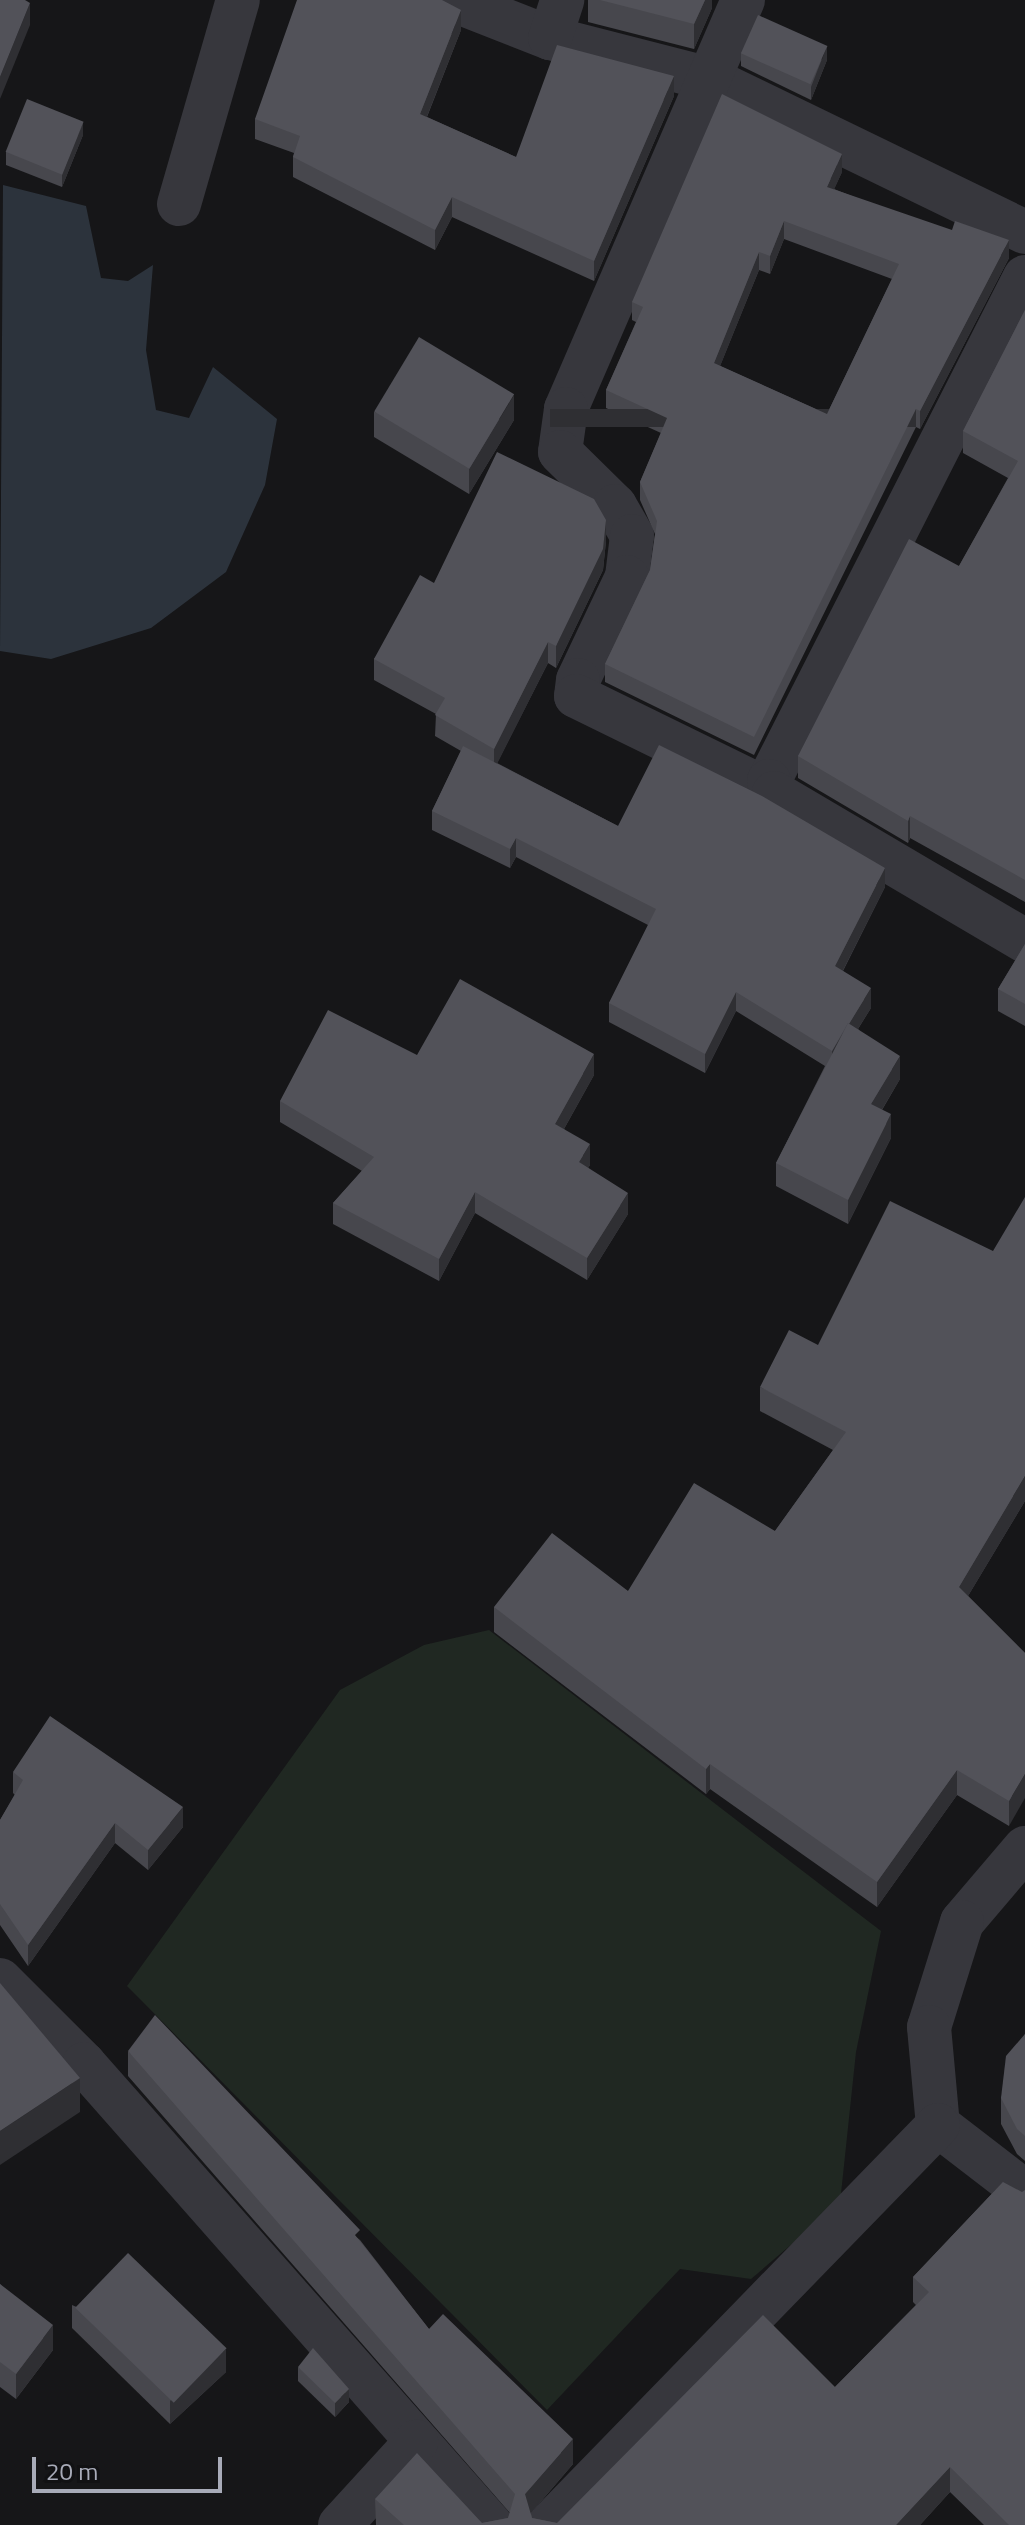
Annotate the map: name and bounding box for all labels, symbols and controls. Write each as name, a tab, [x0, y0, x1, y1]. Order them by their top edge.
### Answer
scale bar	[36, 2441, 226, 2491]
text: 20 m	[46, 2453, 98, 2489]

